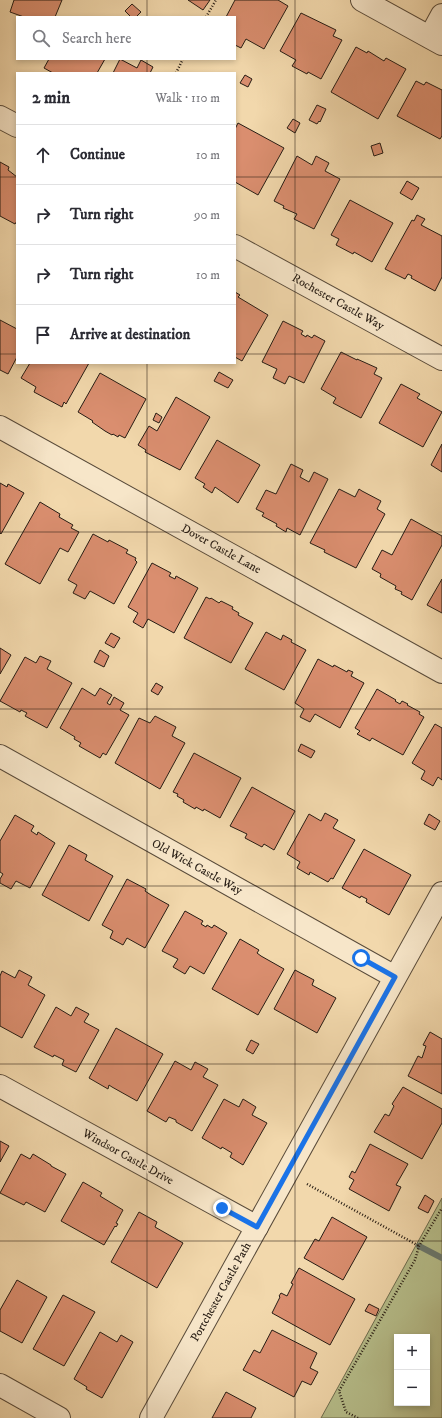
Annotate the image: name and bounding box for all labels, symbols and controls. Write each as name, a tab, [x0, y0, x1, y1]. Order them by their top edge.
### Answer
search box	[16, 16, 236, 60]
icon: search	[30, 27, 52, 49]
text: Search here	[62, 29, 131, 48]
text: 2 min	[32, 87, 70, 109]
text: Walk · 110 m	[155, 90, 220, 106]
icon: ahead	[32, 144, 54, 166]
text: Continue	[70, 145, 125, 164]
text: 10 m	[196, 147, 220, 163]
icon: right	[32, 204, 54, 226]
text: Turn right	[70, 205, 133, 224]
text: 90 m	[194, 207, 220, 223]
icon: right	[32, 264, 54, 286]
text: Turn right	[70, 265, 133, 284]
text: 10 m	[196, 267, 220, 283]
street label: Rochester Castle Way	[289, 270, 387, 334]
icon: arrive	[32, 324, 54, 346]
text: Arrive at destination	[70, 325, 190, 344]
street label: Dover Castle Lane	[178, 521, 264, 577]
street label: Old Wick Castle Way	[149, 836, 245, 898]
route start	[352, 949, 370, 967]
street label: Windsor Castle Drive	[79, 1125, 176, 1188]
route end	[213, 1199, 231, 1217]
street label: Portchester Castle Path	[187, 1239, 255, 1344]
map controls	[394, 1334, 430, 1406]
button: +	[394, 1334, 430, 1370]
button: −	[394, 1370, 430, 1406]

